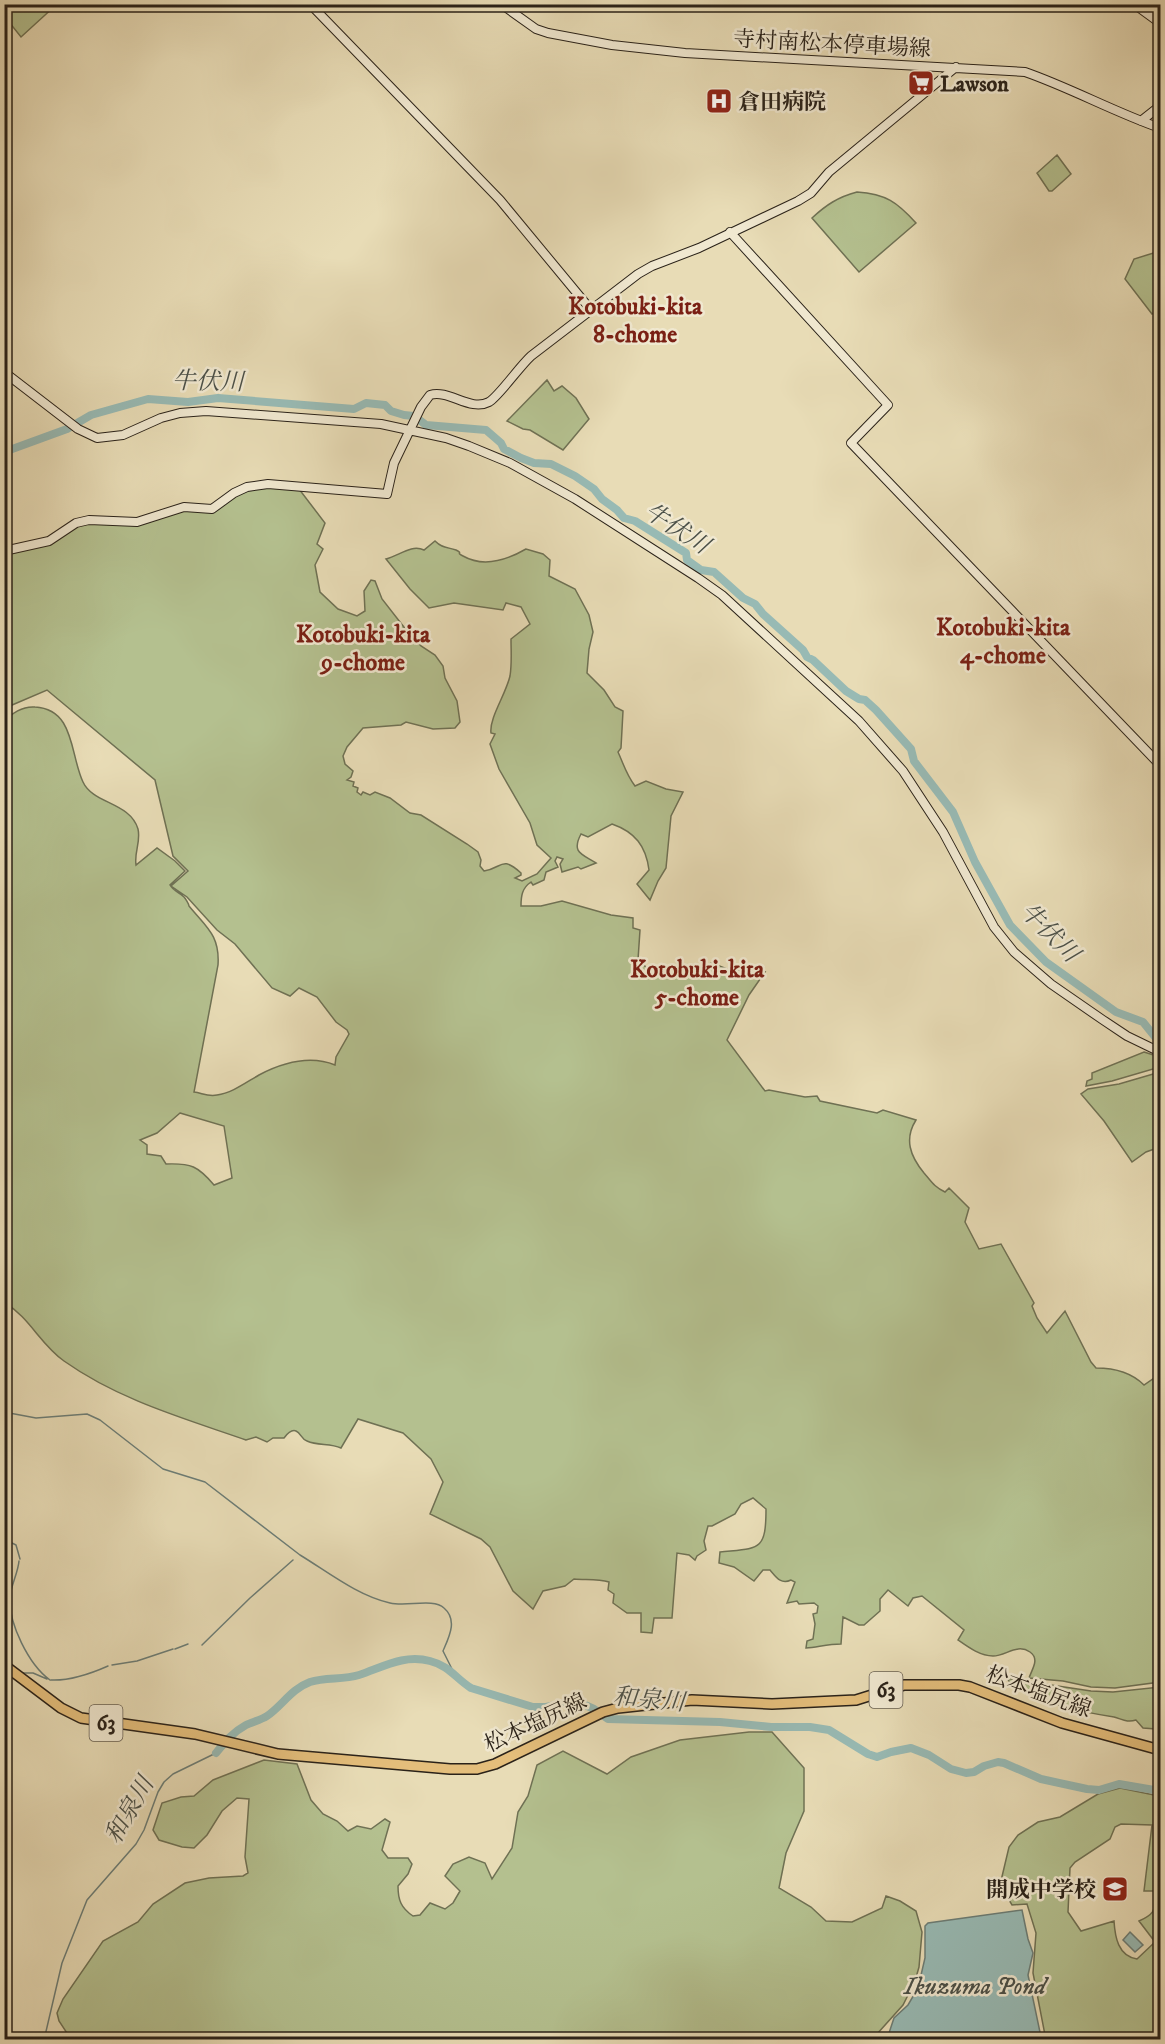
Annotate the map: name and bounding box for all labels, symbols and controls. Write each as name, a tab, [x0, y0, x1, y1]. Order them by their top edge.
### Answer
street label: 寺村南松本停車場線	[732, 26, 932, 63]
supermarket icon: Lawson	[906, 68, 936, 98]
place label: Lawson	[940, 71, 1009, 98]
hospital icon: 倉田病院	[704, 86, 734, 116]
place label: 倉田病院	[738, 89, 826, 116]
district label: Kotobuki-kita 8-chome	[568, 292, 703, 350]
water label: 牛伏川	[172, 366, 247, 398]
water label: 牛伏川	[638, 497, 717, 563]
district label: Kotobuki-kita 4-chome	[936, 613, 1071, 671]
district label: Kotobuki-kita 9-chome	[296, 620, 431, 678]
water label: 牛伏川	[1013, 897, 1087, 971]
district label: Kotobuki-kita 5-chome	[630, 955, 765, 1013]
street label: 松本塩尻線	[982, 1661, 1095, 1724]
road number: 63	[870, 1672, 902, 1708]
water label: 和泉川	[612, 1682, 689, 1718]
street label: 松本塩尻線	[480, 1688, 591, 1759]
road number: 63	[90, 1705, 122, 1741]
water label: 和泉川	[99, 1769, 162, 1849]
school or university icon: 開成中学校	[1100, 1874, 1130, 1904]
place label: 開成中学校	[986, 1877, 1096, 1904]
water label: Ikuzuma Pond	[902, 1972, 1049, 2002]

